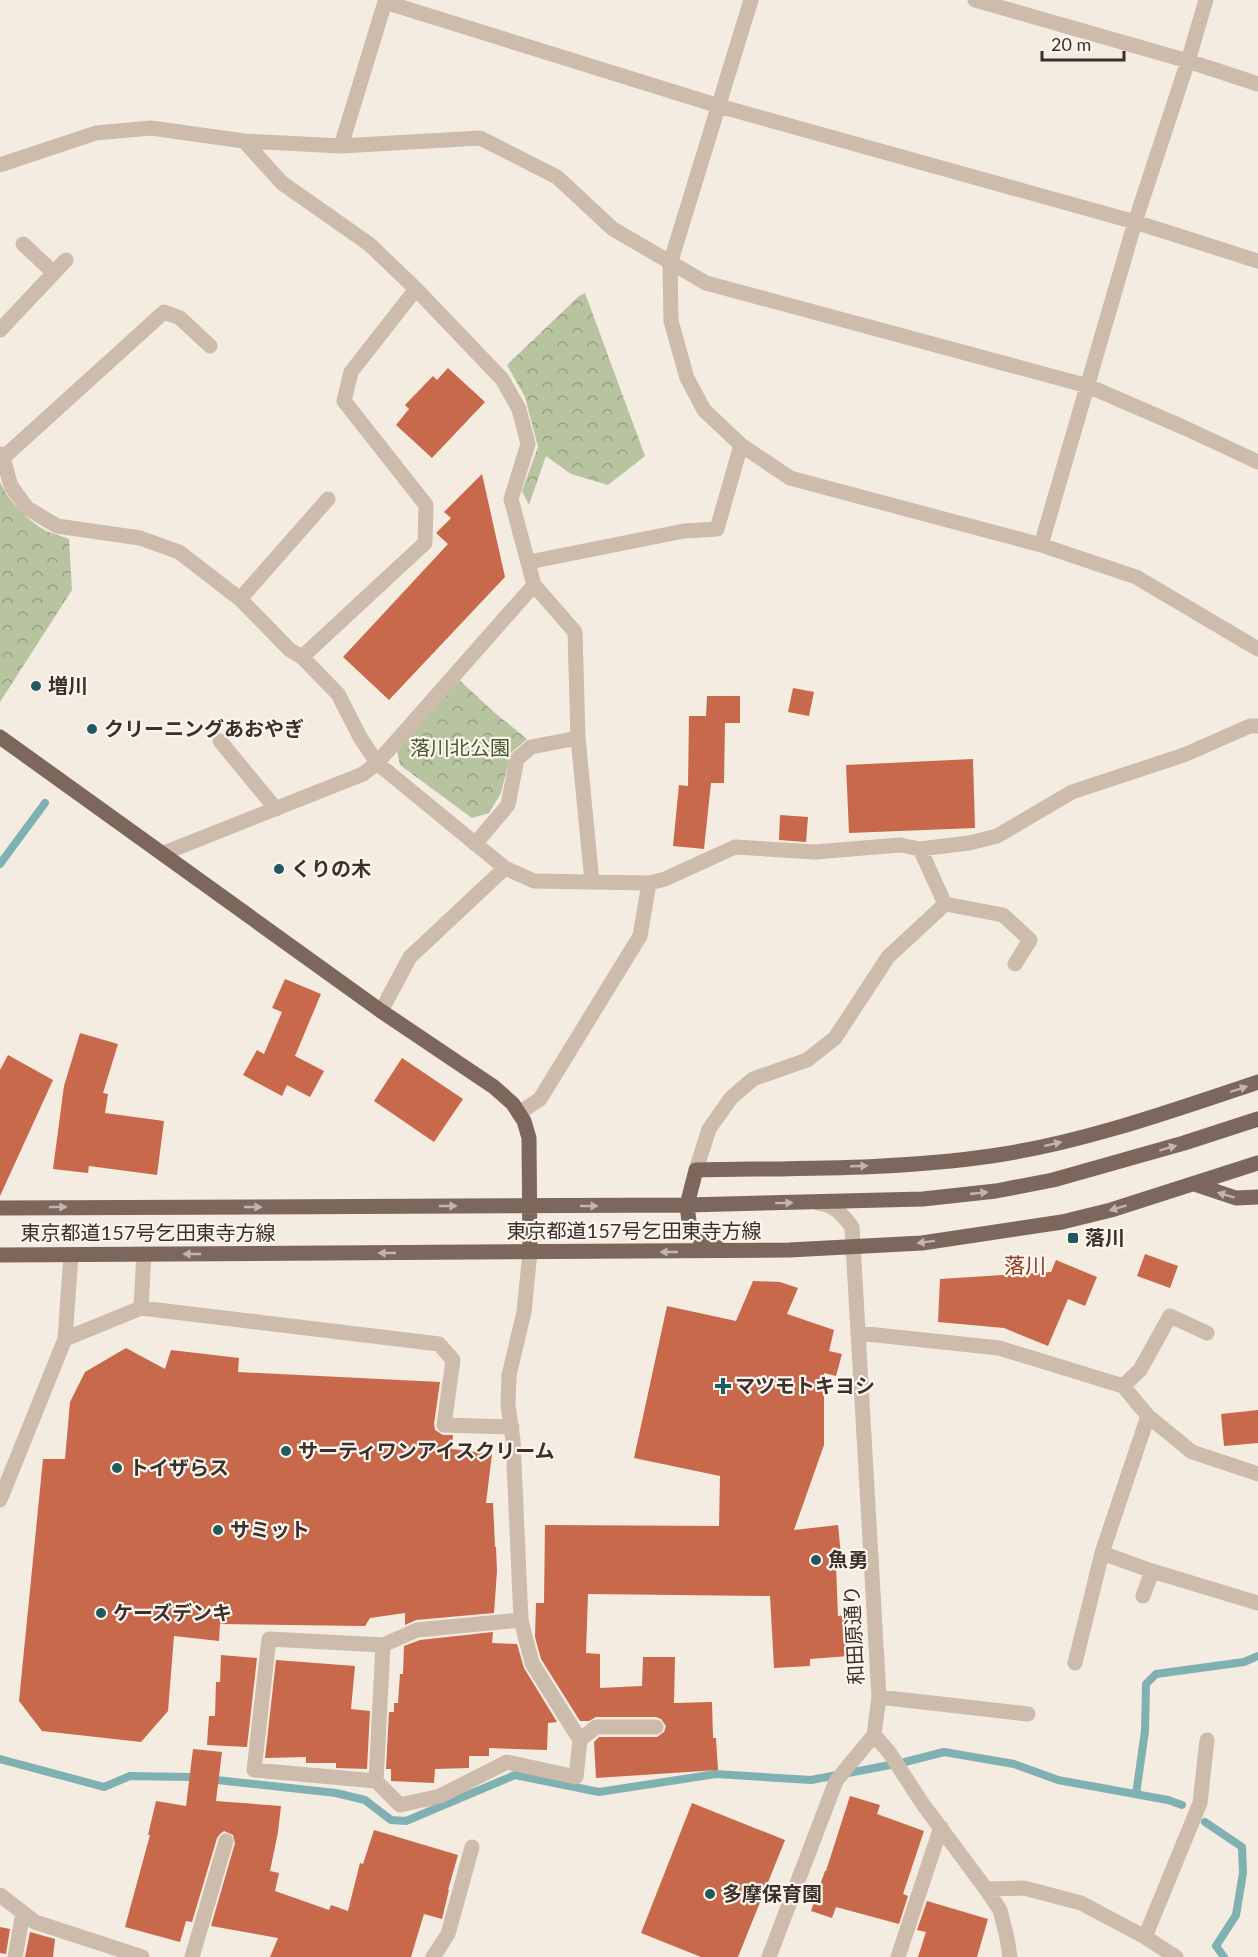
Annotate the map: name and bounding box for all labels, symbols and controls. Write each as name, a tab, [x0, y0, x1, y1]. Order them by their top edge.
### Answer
scale bar	[1042, 24, 1124, 62]
text: 20 m	[1051, 33, 1091, 55]
place label: 増川	[48, 673, 88, 697]
marker: 増川	[29, 679, 43, 693]
place label: クリーニングあおやぎ	[104, 716, 304, 740]
marker: クリーニングあおやぎ	[85, 722, 99, 736]
park label: 落川北公園	[410, 735, 510, 759]
place label: くりの木	[291, 856, 371, 880]
marker: くりの木	[272, 862, 286, 876]
one-way arrow	[1230, 1083, 1248, 1093]
one-way arrow	[1043, 1139, 1062, 1148]
one-way arrow	[1159, 1143, 1177, 1152]
one-way arrow	[850, 1161, 869, 1170]
one-way arrow	[969, 1188, 988, 1198]
one-way arrow	[1217, 1189, 1235, 1199]
one-way arrow	[775, 1198, 794, 1208]
one-way arrow	[439, 1201, 458, 1211]
one-way arrow	[580, 1201, 599, 1211]
one-way arrow	[244, 1202, 263, 1212]
one-way arrow	[49, 1203, 68, 1212]
one-way arrow	[1109, 1204, 1127, 1213]
street label: 東京都道157号乞田東寺方線	[507, 1218, 761, 1242]
street label: 東京都道157号乞田東寺方線	[21, 1220, 275, 1244]
place label: 落川	[1085, 1225, 1125, 1249]
marker: 落川	[1066, 1231, 1080, 1245]
one-way arrow	[917, 1237, 936, 1247]
one-way arrow	[659, 1247, 678, 1257]
one-way arrow	[378, 1248, 397, 1258]
one-way arrow	[183, 1249, 202, 1259]
district label: 落川	[1004, 1252, 1046, 1277]
place label: マツモトキヨシ	[735, 1373, 875, 1397]
marker: マツモトキヨシ	[716, 1379, 730, 1393]
place label: サーティワンアイスクリーム	[298, 1438, 555, 1462]
marker: サーティワンアイスクリーム	[279, 1444, 293, 1458]
place label: トイザらス	[129, 1455, 229, 1479]
marker: トイザらス	[110, 1461, 124, 1475]
place label: サミット	[230, 1517, 310, 1541]
marker: サミット	[211, 1523, 225, 1537]
place label: 魚勇	[828, 1547, 868, 1571]
marker: 魚勇	[809, 1553, 823, 1567]
street label: 和田原通り	[838, 1584, 868, 1686]
place label: ケーズデンキ	[113, 1600, 232, 1624]
marker: ケーズデンキ	[94, 1606, 108, 1620]
place label: 多摩保育園	[722, 1881, 822, 1905]
marker: 多摩保育園	[703, 1887, 717, 1901]

